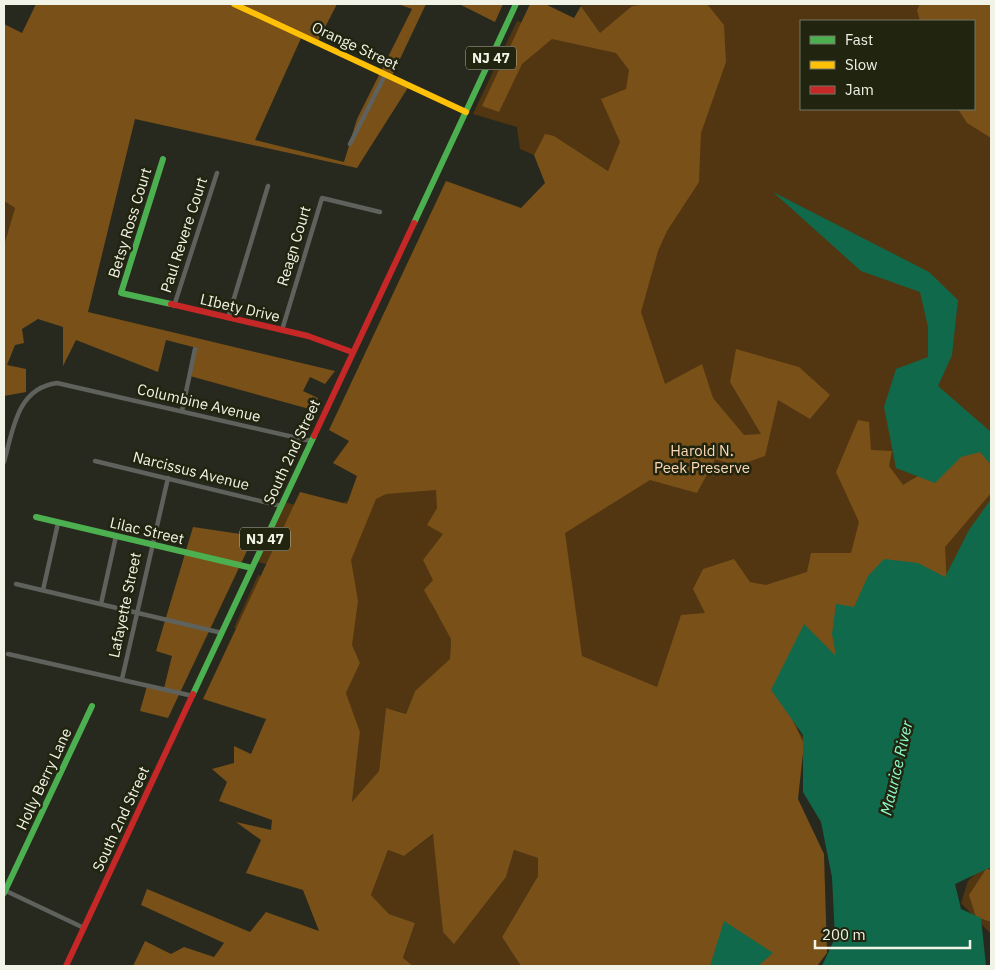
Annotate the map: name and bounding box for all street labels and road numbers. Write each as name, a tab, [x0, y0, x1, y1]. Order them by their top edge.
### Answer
street label: Orange Street	[309, 17, 402, 74]
road number: NJ 47	[466, 46, 516, 70]
street label: Betsy Ross Court	[104, 165, 155, 280]
street label: Paul Revere Court	[156, 175, 211, 295]
street label: Reagn Court	[272, 204, 315, 288]
street label: LIbety Drive	[198, 289, 282, 326]
street label: Columbine Avenue	[135, 379, 263, 426]
street label: South 2nd Street	[259, 396, 324, 507]
street label: Narcissus Avenue	[131, 447, 251, 494]
street label: Lilac Street	[108, 513, 186, 548]
road number: NJ 47	[240, 528, 290, 550]
street label: Lafayette Street	[104, 550, 145, 659]
street label: Holly Berry Lane	[12, 725, 75, 833]
street label: South 2nd Street	[88, 763, 153, 874]

